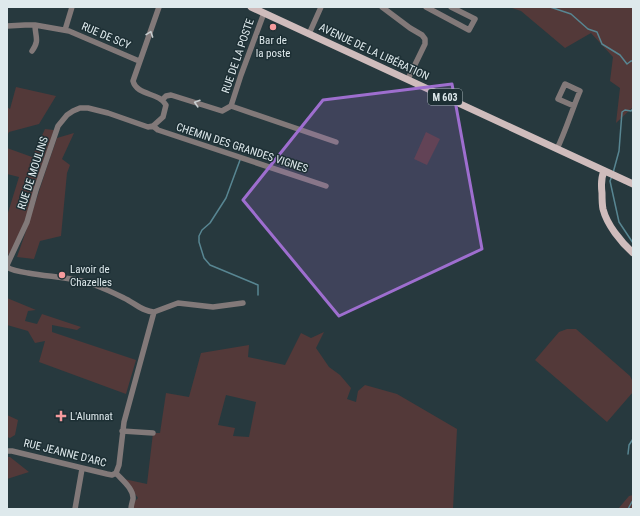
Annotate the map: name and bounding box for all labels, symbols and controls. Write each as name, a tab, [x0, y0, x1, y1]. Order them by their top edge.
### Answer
street label: RUE DE LA POSTE	[219, 16, 257, 95]
street label: RUE DE SCY	[80, 20, 133, 52]
street label: AVENUE DE LA LIBÉRATION	[317, 21, 431, 83]
marker: Bar de la poste	[268, 22, 278, 32]
one-way arrow	[145, 31, 153, 38]
place label: Bar de la poste	[256, 34, 290, 60]
road number: M 603	[428, 89, 462, 105]
one-way arrow	[193, 99, 200, 108]
street label: CHEMIN DES GRANDES VIGNES	[174, 121, 310, 176]
street label: RUE DE MOULINS	[15, 135, 51, 211]
place label: Lavoir de Chazelles	[70, 263, 112, 289]
marker: Lavoir de Chazelles	[57, 270, 67, 280]
marker: L'Alumnat	[55, 410, 67, 422]
place label: L'Alumnat	[70, 410, 113, 423]
street label: RUE JEANNE D'ARC	[22, 436, 108, 470]

